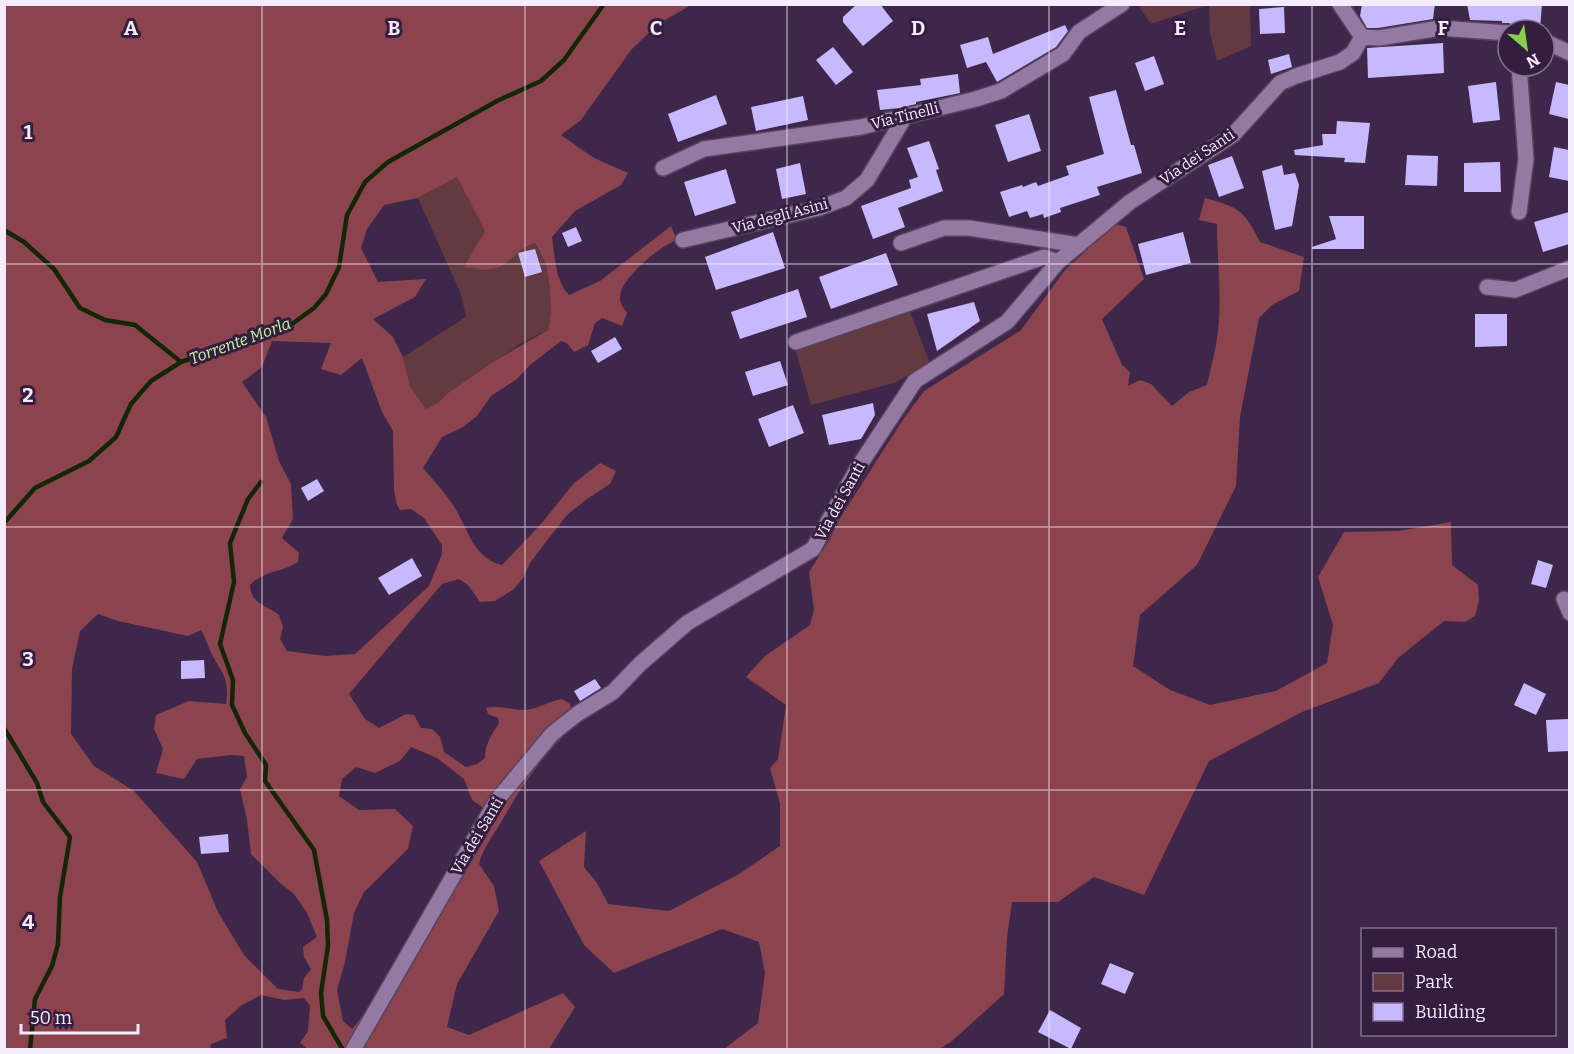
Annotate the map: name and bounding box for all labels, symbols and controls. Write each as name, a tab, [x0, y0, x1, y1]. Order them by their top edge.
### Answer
text: A	[124, 16, 139, 40]
text: B	[388, 16, 401, 40]
text: C	[650, 16, 662, 40]
text: D	[911, 16, 925, 40]
text: E	[1174, 16, 1186, 40]
text: F	[1437, 16, 1449, 40]
north arrow	[1496, 18, 1556, 78]
text: N	[1523, 49, 1543, 72]
street label: Via Tinelli	[869, 99, 941, 133]
text: 1	[24, 120, 33, 144]
street label: Via dei Santi	[1156, 125, 1238, 189]
street label: Via degli Asini	[730, 194, 830, 237]
water label: Torrente Morla	[187, 314, 293, 368]
text: 2	[22, 383, 34, 407]
street label: Via dei Santi	[811, 459, 869, 543]
text: 3	[22, 647, 34, 671]
street label: Via dei Santi	[447, 794, 507, 878]
text: 4	[22, 910, 34, 934]
legend	[1361, 928, 1556, 1036]
text: Road	[1415, 941, 1458, 963]
text: Park	[1415, 971, 1454, 993]
scale bar	[21, 997, 138, 1035]
text: Building	[1415, 1001, 1486, 1023]
text: 50 m	[30, 1007, 72, 1029]

